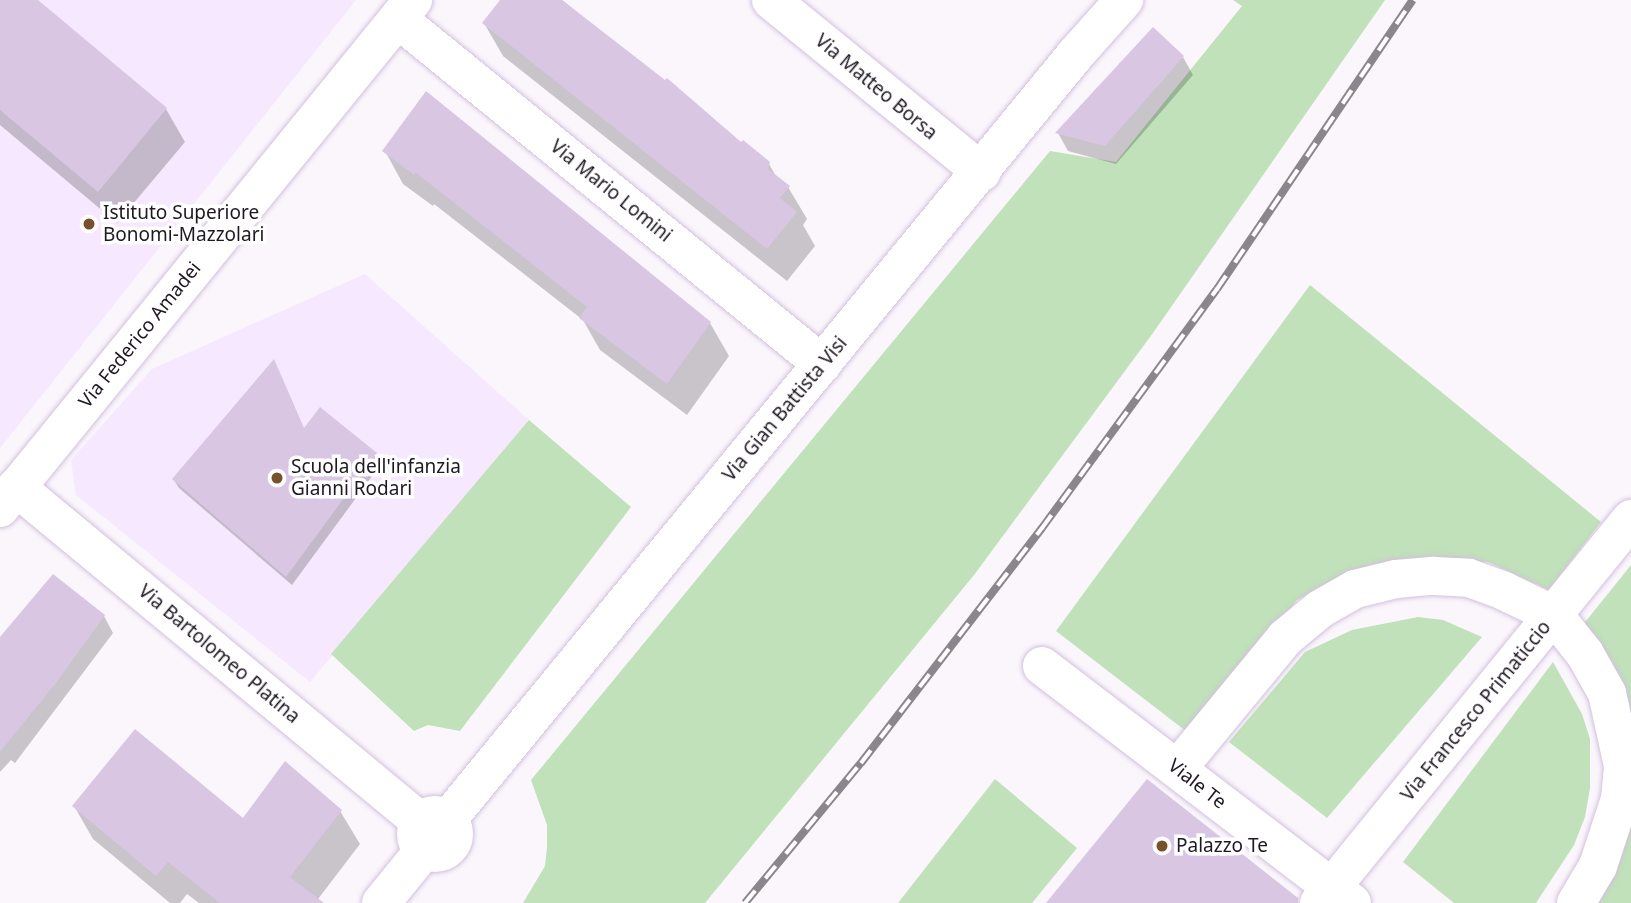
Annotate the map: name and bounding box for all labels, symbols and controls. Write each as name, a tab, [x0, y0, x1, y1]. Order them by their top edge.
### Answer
street label: Via Matteo Borsa	[810, 29, 942, 145]
street label: Via Mario Lomini	[546, 135, 676, 247]
place label: Istituto Superiore Bonomi-Mazzolari	[103, 202, 264, 246]
marker: Istituto Superiore Bonomi-Mazzolari	[81, 216, 97, 232]
street label: Via Federico Amadei	[74, 257, 206, 413]
street label: Via Gian Battista Visi	[718, 332, 852, 486]
place label: Scuola dell'infanzia Gianni Rodari	[291, 456, 461, 500]
marker: Scuola dell'infanzia Gianni Rodari	[269, 470, 285, 486]
street label: Via Bartolomeo Platina	[134, 580, 304, 728]
street label: Via Francesco Primaticcio	[1396, 616, 1556, 806]
street label: Viale Te	[1163, 754, 1231, 814]
place label: Palazzo Te	[1176, 835, 1268, 857]
marker: Palazzo Te	[1154, 838, 1170, 854]

